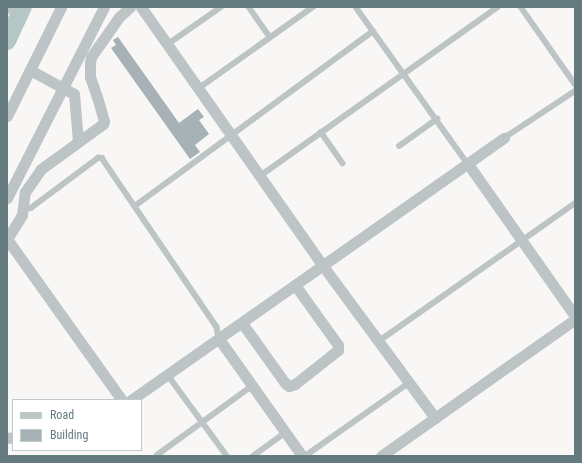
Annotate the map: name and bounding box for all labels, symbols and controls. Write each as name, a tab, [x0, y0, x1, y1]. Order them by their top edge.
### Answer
legend	[12, 399, 142, 451]
text: Road	[50, 408, 74, 422]
text: Building	[50, 428, 88, 442]

